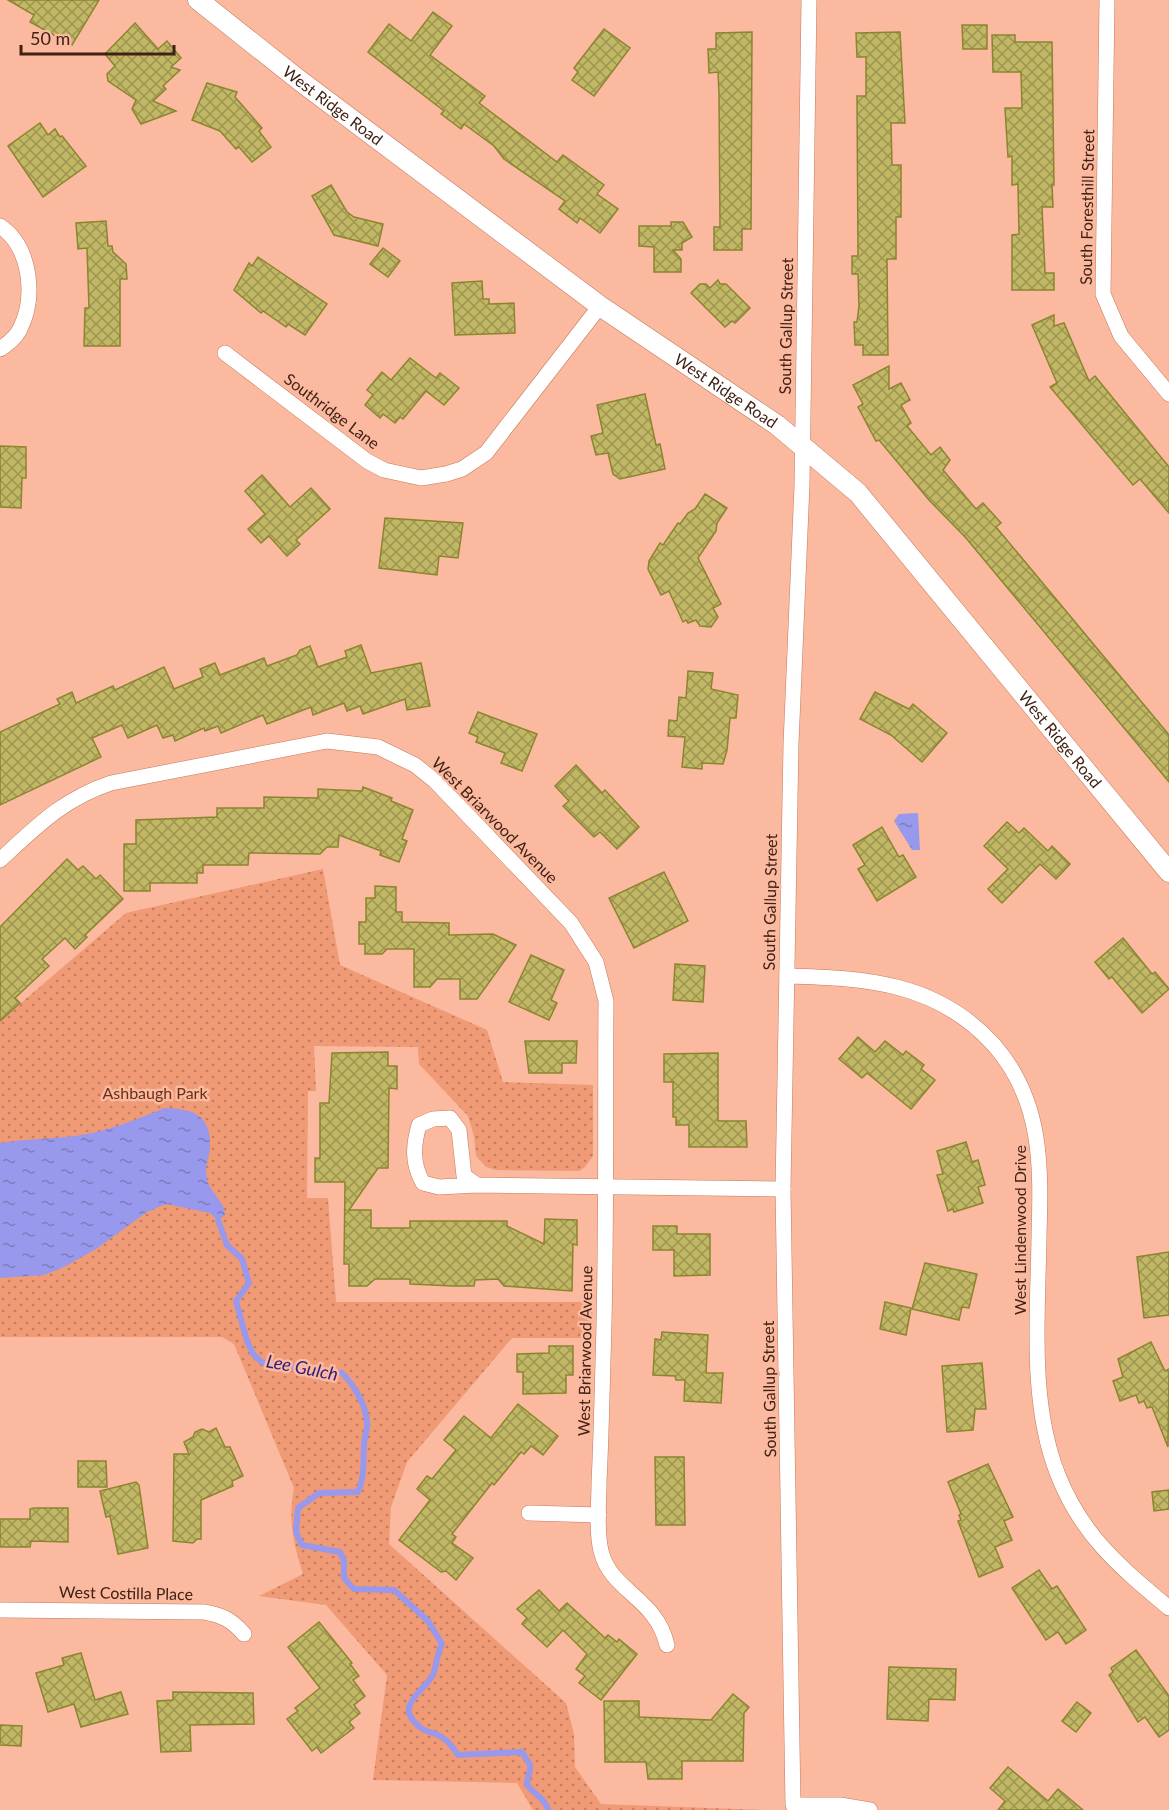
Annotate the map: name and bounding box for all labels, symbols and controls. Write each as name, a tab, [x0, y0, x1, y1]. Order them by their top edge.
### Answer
scale bar	[21, 18, 174, 56]
text: 50 m	[30, 27, 70, 49]
street label: West Ridge Road	[279, 61, 387, 149]
street label: South Foresthill Street	[1076, 129, 1097, 285]
street label: South Gallup Street	[775, 257, 796, 394]
street label: West Ridge Road	[671, 349, 781, 432]
street label: Southridge Lane	[281, 369, 384, 453]
street label: West Ridge Road	[1015, 687, 1106, 791]
street label: West Briarwood Avenue	[428, 753, 562, 887]
street label: South Gallup Street	[759, 833, 780, 970]
park label: Ashbaugh Park	[102, 1083, 208, 1102]
street label: West Lindenwood Drive	[1010, 1145, 1029, 1315]
street label: West Briarwood Avenue	[574, 1266, 595, 1436]
street label: South Gallup Street	[758, 1320, 779, 1457]
water label: Lee Gulch	[264, 1349, 340, 1385]
street label: West Costilla Place	[59, 1582, 193, 1603]

